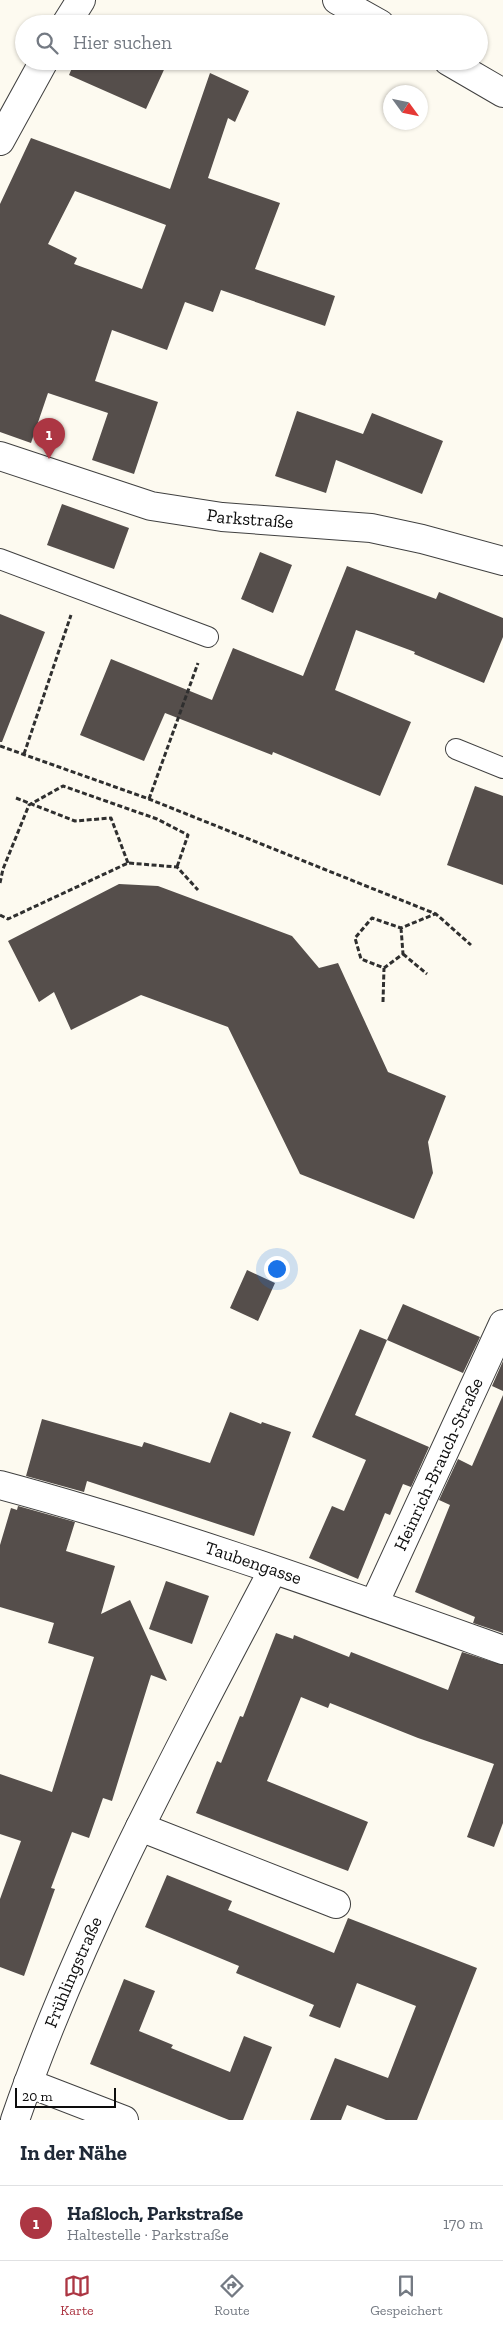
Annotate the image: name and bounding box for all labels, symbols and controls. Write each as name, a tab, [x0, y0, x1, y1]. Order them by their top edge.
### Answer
search box	[15, 15, 488, 70]
icon: search	[33, 29, 61, 57]
text: Hier suchen	[73, 31, 172, 54]
north arrow	[383, 85, 428, 130]
pin: 1	[33, 418, 65, 459]
street label: Parkstraße	[205, 504, 294, 533]
your location	[264, 1256, 290, 1282]
street label: Heinrich-Brauch-Straße	[389, 1374, 488, 1554]
street label: Taubengasse	[202, 1536, 305, 1589]
street label: Frühlingstraße	[40, 1913, 107, 2031]
scale bar	[15, 2085, 116, 2108]
text: 20 m	[22, 2088, 53, 2105]
text: In der Nähe	[20, 2140, 127, 2165]
text: Haßloch, Parkstraße	[67, 2202, 243, 2225]
text: 1	[33, 2214, 39, 2233]
text: 170 m	[443, 2214, 483, 2233]
text: Haltestelle · Parkstraße	[67, 2225, 229, 2244]
tab: Karte	[60, 2272, 94, 2319]
tab: Route	[214, 2272, 250, 2319]
tab: Gespeichert	[370, 2272, 443, 2319]

